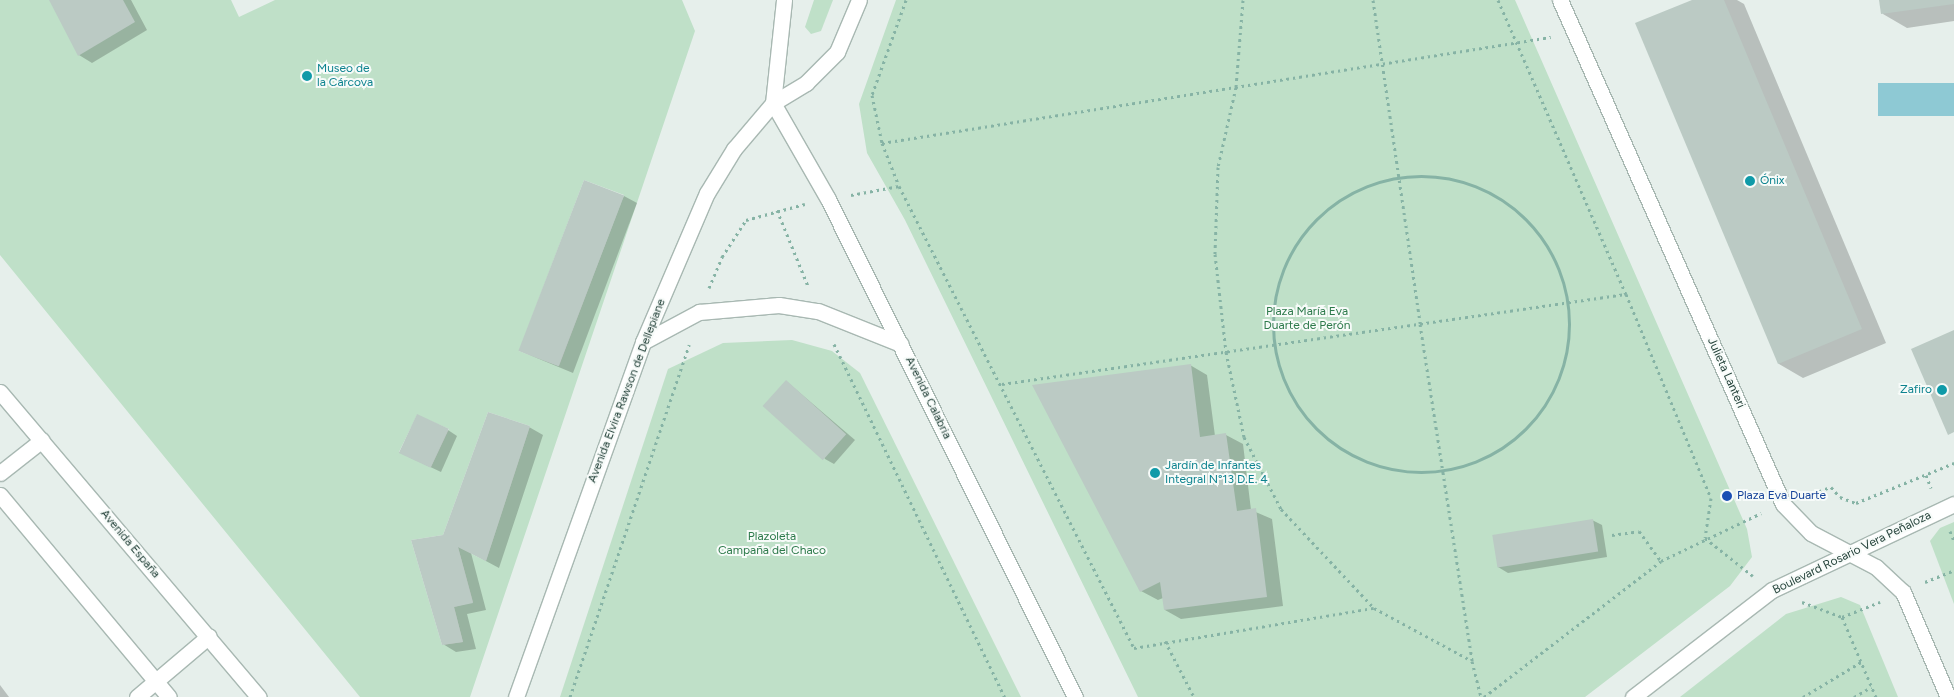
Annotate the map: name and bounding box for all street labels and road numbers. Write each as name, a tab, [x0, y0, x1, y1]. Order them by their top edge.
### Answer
street label: Avenida Elvira Rawson de Dellepiane	[585, 297, 669, 485]
street label: Julieta Lanteri	[1704, 336, 1748, 410]
street label: Avenida Calabria	[902, 355, 954, 441]
street label: Avenida España	[97, 507, 163, 581]
street label: Boulevard Rosario Vera Peñaloza	[1770, 508, 1934, 598]

